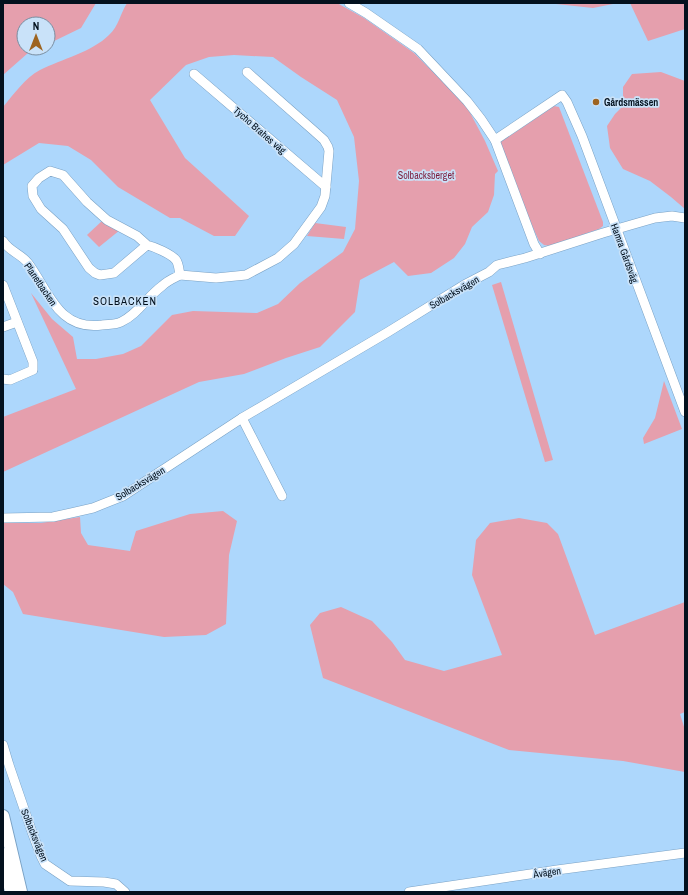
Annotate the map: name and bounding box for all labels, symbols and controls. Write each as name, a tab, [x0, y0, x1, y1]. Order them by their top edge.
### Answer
north arrow	[16, 16, 56, 56]
text: N	[33, 19, 39, 33]
place label: Gårdsmässen	[604, 96, 658, 109]
marker: Gårdsmässen	[591, 97, 601, 107]
street label: Tycho Brahes väg	[231, 104, 289, 157]
park label: Solbacksberget	[398, 169, 455, 182]
street label: Hamra Gårdsväg	[608, 222, 641, 285]
street label: Planetbacken	[21, 260, 60, 309]
street label: Solbacksvägen	[427, 273, 482, 312]
district label: SOLBACKEN	[93, 294, 157, 308]
street label: Solbacksvägen	[113, 464, 167, 503]
street label: Solbacksvägen	[18, 807, 51, 863]
street label: Åvägen	[531, 864, 562, 881]

